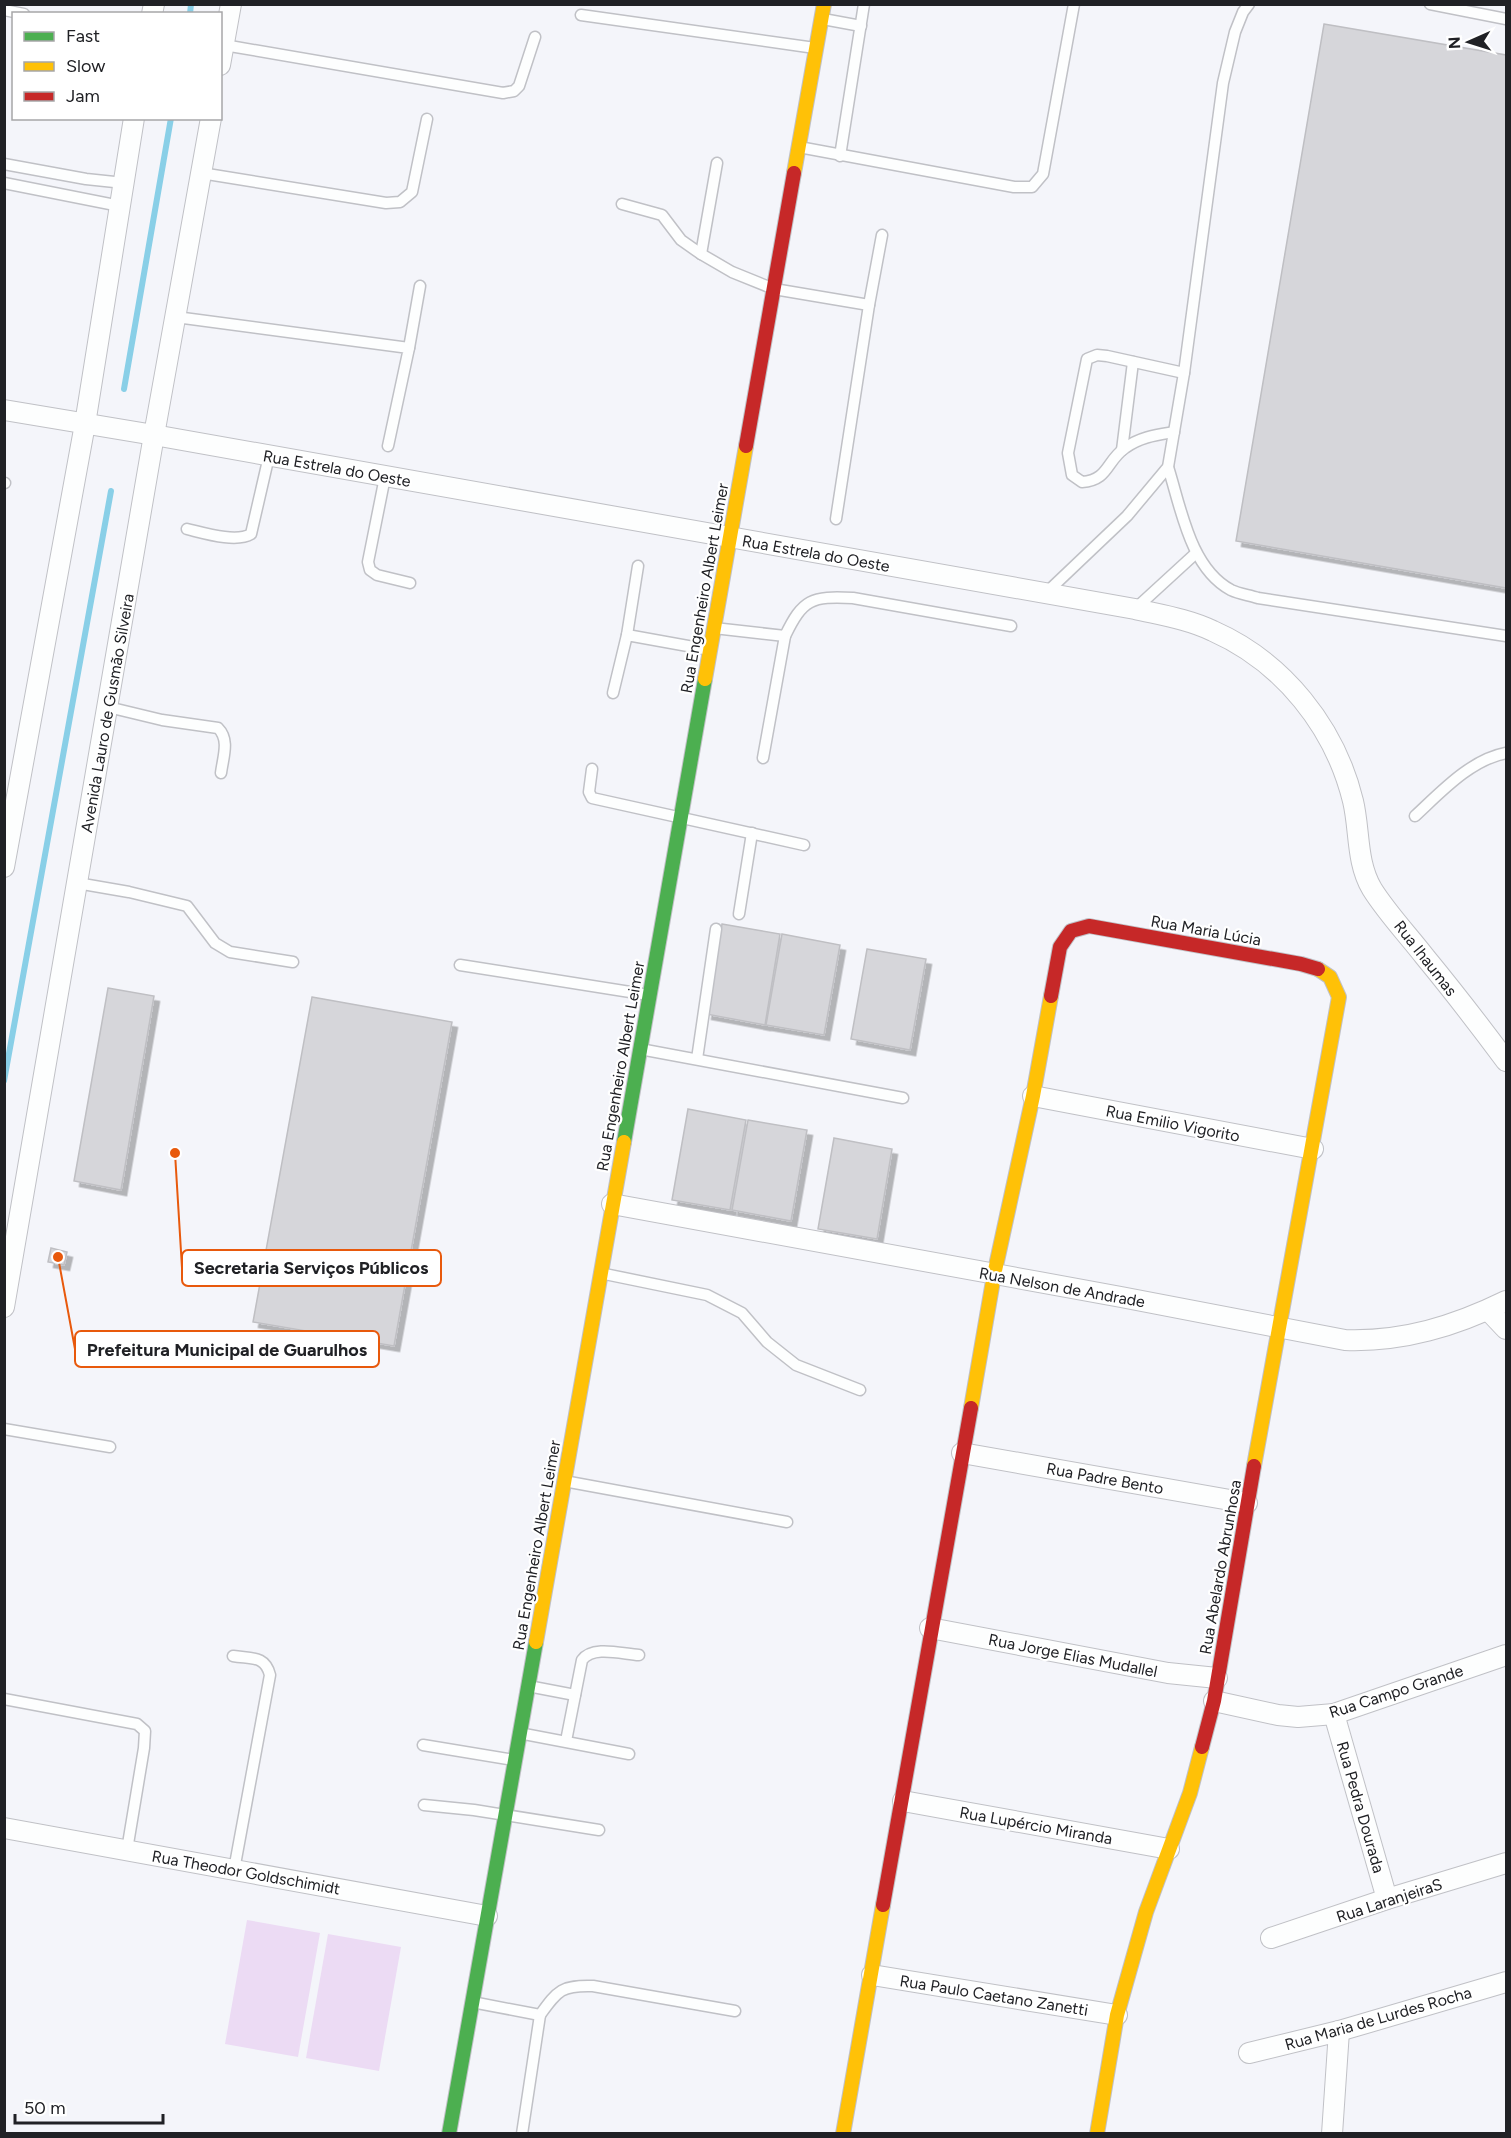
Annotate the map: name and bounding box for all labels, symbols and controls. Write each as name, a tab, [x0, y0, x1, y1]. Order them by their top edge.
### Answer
legend	[12, 12, 222, 120]
north arrow	[1439, 12, 1499, 72]
text: Fast	[66, 25, 100, 47]
text: N	[1445, 36, 1464, 49]
text: Slow	[66, 55, 105, 77]
text: Jam	[66, 85, 100, 107]
street label: Rua Estrela do Oeste	[262, 446, 413, 491]
street label: Rua Engenheiro Albert Leimer	[677, 481, 732, 695]
street label: Rua Estrela do Oeste	[741, 531, 892, 576]
street label: Avenida Lauro de Gusmão Silveira	[77, 592, 138, 834]
street label: Rua Maria Lúcia	[1149, 911, 1263, 950]
street label: Rua Ihaumas	[1390, 917, 1461, 1000]
street label: Rua Engenheiro Albert Leimer	[593, 959, 648, 1173]
street label: Rua Emilio Vigorito	[1104, 1101, 1242, 1146]
callout: Secretaria Serviços Públicos	[182, 1250, 441, 1286]
text: Secretaria Serviços Públicos	[194, 1257, 429, 1279]
street label: Rua Nelson de Andrade	[977, 1264, 1147, 1311]
callout: Prefeitura Municipal de Guarulhos	[75, 1331, 379, 1367]
text: Prefeitura Municipal de Guarulhos	[87, 1339, 368, 1361]
street label: Rua Engenheiro Albert Leimer	[509, 1438, 564, 1652]
street label: Rua Padre Bento	[1045, 1459, 1165, 1498]
street label: Rua Abelardo Abrunhosa	[1196, 1478, 1245, 1656]
street label: Rua Jorge Elias Mudallel	[987, 1630, 1159, 1681]
street label: Rua Campo Grande	[1327, 1661, 1466, 1722]
street label: Rua Pedra Dourada	[1333, 1739, 1388, 1875]
street label: Rua Lupércio Miranda	[958, 1803, 1114, 1848]
street label: Rua Theodor Goldschimidt	[150, 1847, 341, 1898]
street label: Rua LaranjeiraS	[1334, 1874, 1445, 1927]
street label: Rua Paulo Caetano Zanetti	[898, 1971, 1090, 2020]
street label: Rua Maria de Lurdes Rocha	[1283, 1983, 1474, 2054]
scale bar	[15, 2087, 164, 2125]
text: 50 m	[24, 2097, 66, 2119]

